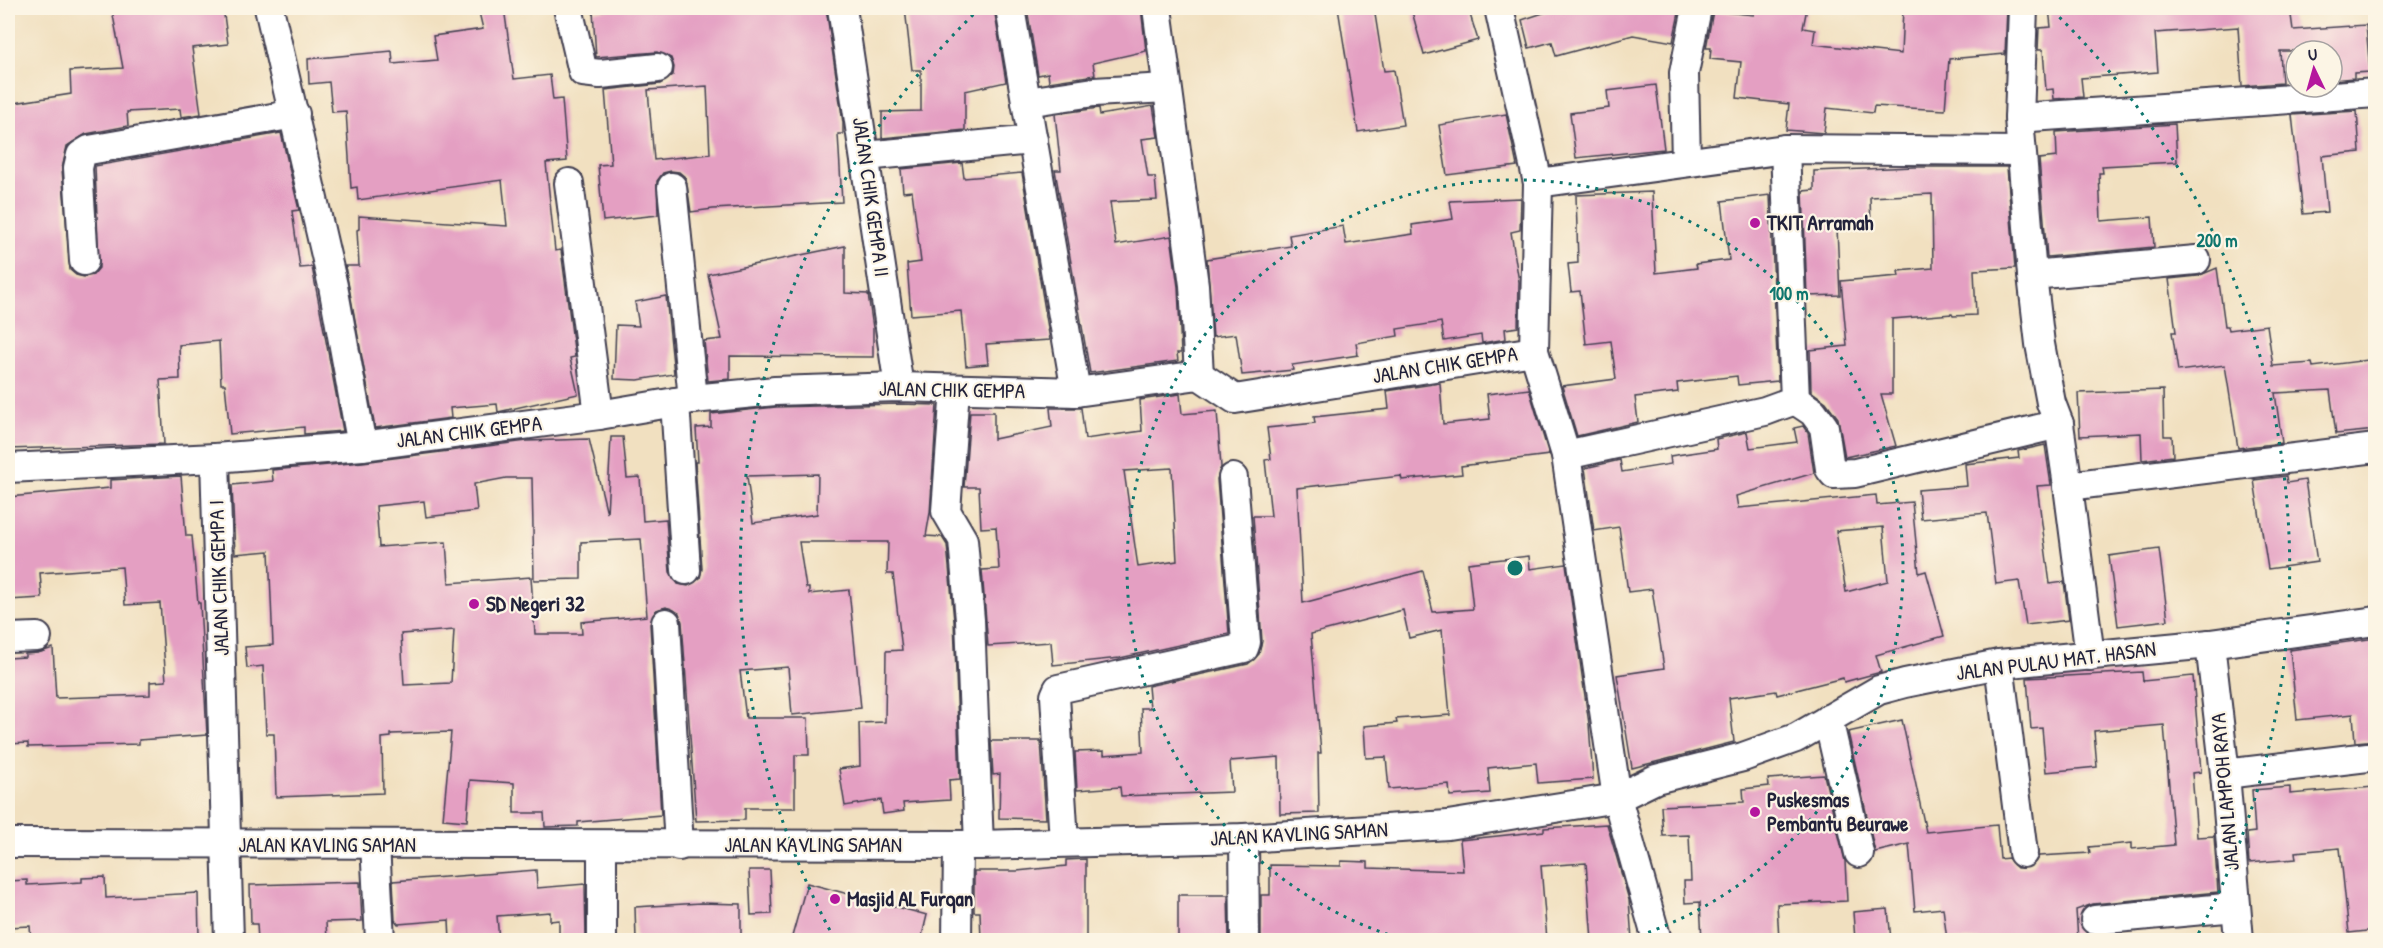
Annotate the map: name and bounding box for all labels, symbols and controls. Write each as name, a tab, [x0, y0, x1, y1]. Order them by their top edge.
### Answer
north arrow	[2284, 39, 2344, 99]
text: U	[2307, 43, 2318, 65]
street label: JALAN CHIK GEMPA II	[846, 115, 897, 279]
place label: TKIT Arramah	[1766, 208, 1874, 237]
marker: TKIT Arramah	[1748, 216, 1762, 230]
text: 200 m	[2197, 228, 2237, 253]
text: 100 m	[1769, 281, 1809, 306]
street label: JALAN CHIK GEMPA	[1370, 339, 1519, 390]
street label: JALAN CHIK GEMPA	[879, 374, 1025, 405]
street label: JALAN CHIK GEMPA	[395, 408, 543, 455]
street label: JALAN CHIK GEMPA I	[201, 499, 236, 657]
centre of rings	[1505, 558, 1525, 578]
place label: SD Negeri 32	[486, 589, 585, 619]
marker: SD Negeri 32	[467, 597, 481, 611]
street label: JALAN PULAU MAT. HASAN	[1954, 634, 2158, 687]
street label: JALAN LAMPOH RAYA	[2203, 712, 2246, 872]
place label: Puskesmas Pembantu Beurawe	[1767, 785, 1909, 838]
marker: Puskesmas Pembantu Beurawe	[1748, 805, 1762, 819]
street label: JALAN KAVLING SAMAN	[1209, 814, 1388, 853]
street label: JALAN KAVLING SAMAN	[238, 830, 416, 859]
street label: JALAN KAVLING SAMAN	[724, 830, 902, 859]
place label: Masjid AL Furqan	[847, 884, 973, 914]
marker: Masjid AL Furqan	[828, 892, 842, 906]

